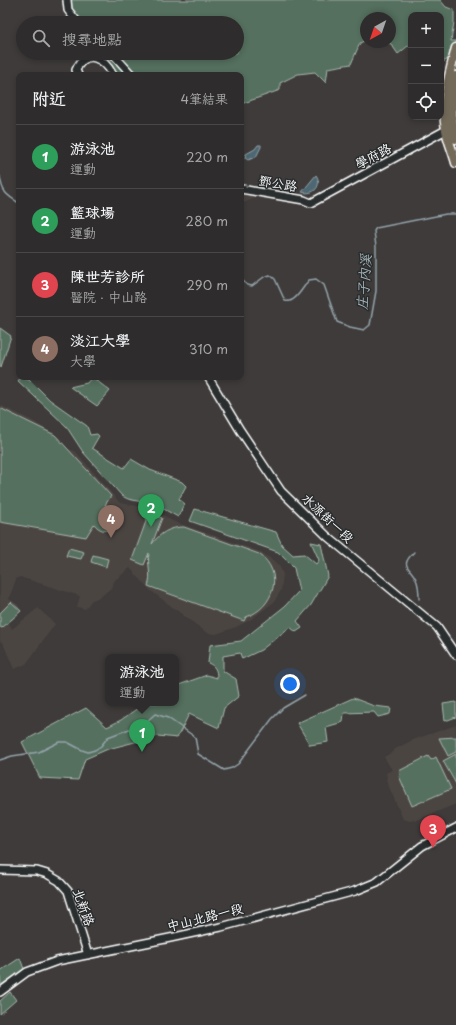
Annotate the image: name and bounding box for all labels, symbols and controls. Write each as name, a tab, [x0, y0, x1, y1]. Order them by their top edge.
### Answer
north arrow	[360, 12, 396, 48]
map controls	[408, 12, 444, 120]
button: +	[408, 12, 444, 48]
search box	[16, 16, 244, 60]
icon: search	[30, 27, 52, 49]
text: 搜尋地點	[62, 27, 122, 50]
button: −	[408, 48, 444, 84]
button: locate	[408, 84, 444, 120]
text: 附近	[32, 85, 66, 111]
text: 4筆結果	[180, 89, 228, 108]
text: 游泳池	[70, 136, 115, 159]
street label: 學府路	[351, 138, 394, 173]
text: 1	[42, 147, 48, 166]
text: 220 m	[186, 147, 228, 166]
text: 運動	[70, 159, 96, 178]
street label: 鄧公路	[257, 170, 299, 195]
text: 籃球場	[70, 200, 115, 223]
text: 2	[40, 211, 50, 230]
text: 280 m	[186, 211, 228, 230]
text: 運動	[70, 223, 96, 242]
water label: 庄子內溪	[351, 252, 376, 311]
text: 陳世芳診所	[70, 264, 145, 287]
text: 3	[41, 275, 49, 294]
text: 290 m	[187, 275, 228, 294]
text: 醫院 · 中山路	[70, 287, 147, 306]
text: 淡江大學	[70, 328, 130, 351]
text: 4	[41, 339, 49, 358]
text: 310 m	[189, 339, 228, 358]
text: 大學	[70, 351, 96, 370]
street label: 水源街一段	[298, 489, 359, 547]
pin: 2	[138, 494, 164, 527]
pin: 4	[98, 505, 124, 538]
popup	[105, 654, 179, 706]
text: 游泳池	[119, 659, 165, 682]
your location	[280, 674, 300, 694]
text: 運動	[119, 682, 146, 701]
pin: 1	[129, 719, 155, 752]
pin: 3	[420, 815, 446, 848]
street label: 北新路	[69, 885, 100, 928]
street label: 中山北路一段	[165, 898, 245, 935]

